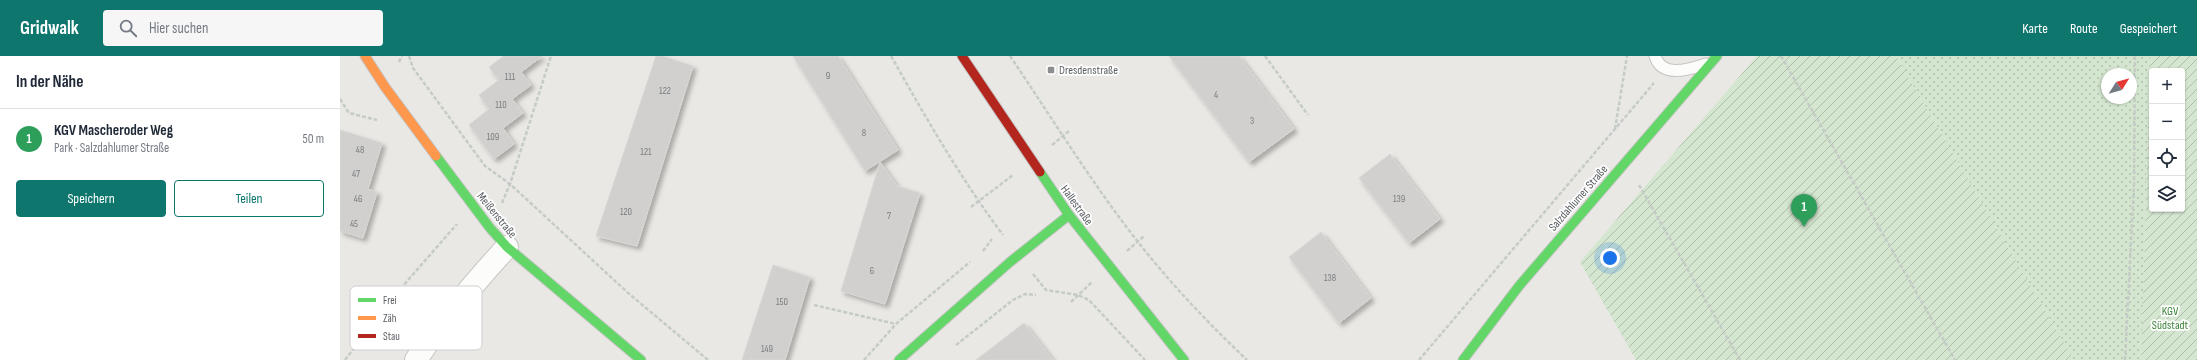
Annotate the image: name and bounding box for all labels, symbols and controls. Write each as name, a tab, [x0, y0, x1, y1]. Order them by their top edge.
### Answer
search box	[103, 10, 383, 46]
text: Gridwalk	[20, 17, 79, 40]
icon: search	[117, 17, 139, 39]
text: Hier suchen	[149, 19, 209, 38]
text: Karte	[2022, 20, 2048, 37]
text: Route	[2070, 20, 2098, 37]
text: Gespeichert	[2120, 20, 2177, 37]
place label: Dresdenstraße	[1059, 63, 1118, 78]
marker: Dresdenstraße	[1046, 65, 1056, 75]
north arrow	[2101, 68, 2137, 104]
map controls	[2149, 68, 2185, 212]
button: +	[2149, 68, 2185, 104]
house number: 9	[826, 70, 830, 82]
house number: 111	[505, 71, 516, 83]
text: In der Nähe	[16, 72, 83, 92]
house number: 122	[659, 85, 671, 97]
house number: 4	[1214, 89, 1218, 101]
house number: 110	[495, 99, 507, 111]
button: −	[2149, 104, 2185, 140]
house number: 3	[1250, 115, 1254, 127]
text: KGV Mascheroder Weg	[54, 121, 173, 140]
house number: 8	[862, 127, 866, 139]
text: 1	[26, 131, 32, 147]
text: 50 m	[303, 131, 324, 147]
house number: 109	[487, 131, 499, 143]
text: Park · Salzdahlumer Straße	[54, 140, 169, 156]
button: locate	[2149, 140, 2185, 176]
house number: 48	[356, 144, 364, 156]
house number: 121	[640, 146, 652, 158]
street label: Salzdahlumer Straße	[1546, 162, 1611, 234]
house number: 47	[352, 168, 360, 180]
button: layers	[2149, 176, 2185, 212]
button: Speichern	[16, 180, 166, 217]
button: Teilen	[174, 180, 324, 217]
street label: Hallestraße	[1057, 182, 1096, 228]
street label: Meißenstraße	[474, 189, 520, 241]
house number: 46	[354, 193, 362, 205]
house number: 139	[1393, 193, 1405, 205]
pin: 1	[1791, 194, 1817, 227]
house number: 120	[620, 206, 632, 218]
house number: 7	[887, 210, 891, 222]
house number: 45	[350, 218, 358, 230]
your location	[1600, 248, 1620, 268]
house number: 6	[870, 265, 874, 277]
house number: 138	[1324, 272, 1336, 284]
legend	[350, 286, 482, 350]
text: Frei	[383, 294, 397, 307]
house number: 150	[776, 296, 788, 308]
park label: KGV Südstadt	[2152, 304, 2189, 333]
text: Zäh	[383, 312, 397, 325]
text: Stau	[383, 330, 400, 343]
house number: 149	[761, 343, 773, 355]

